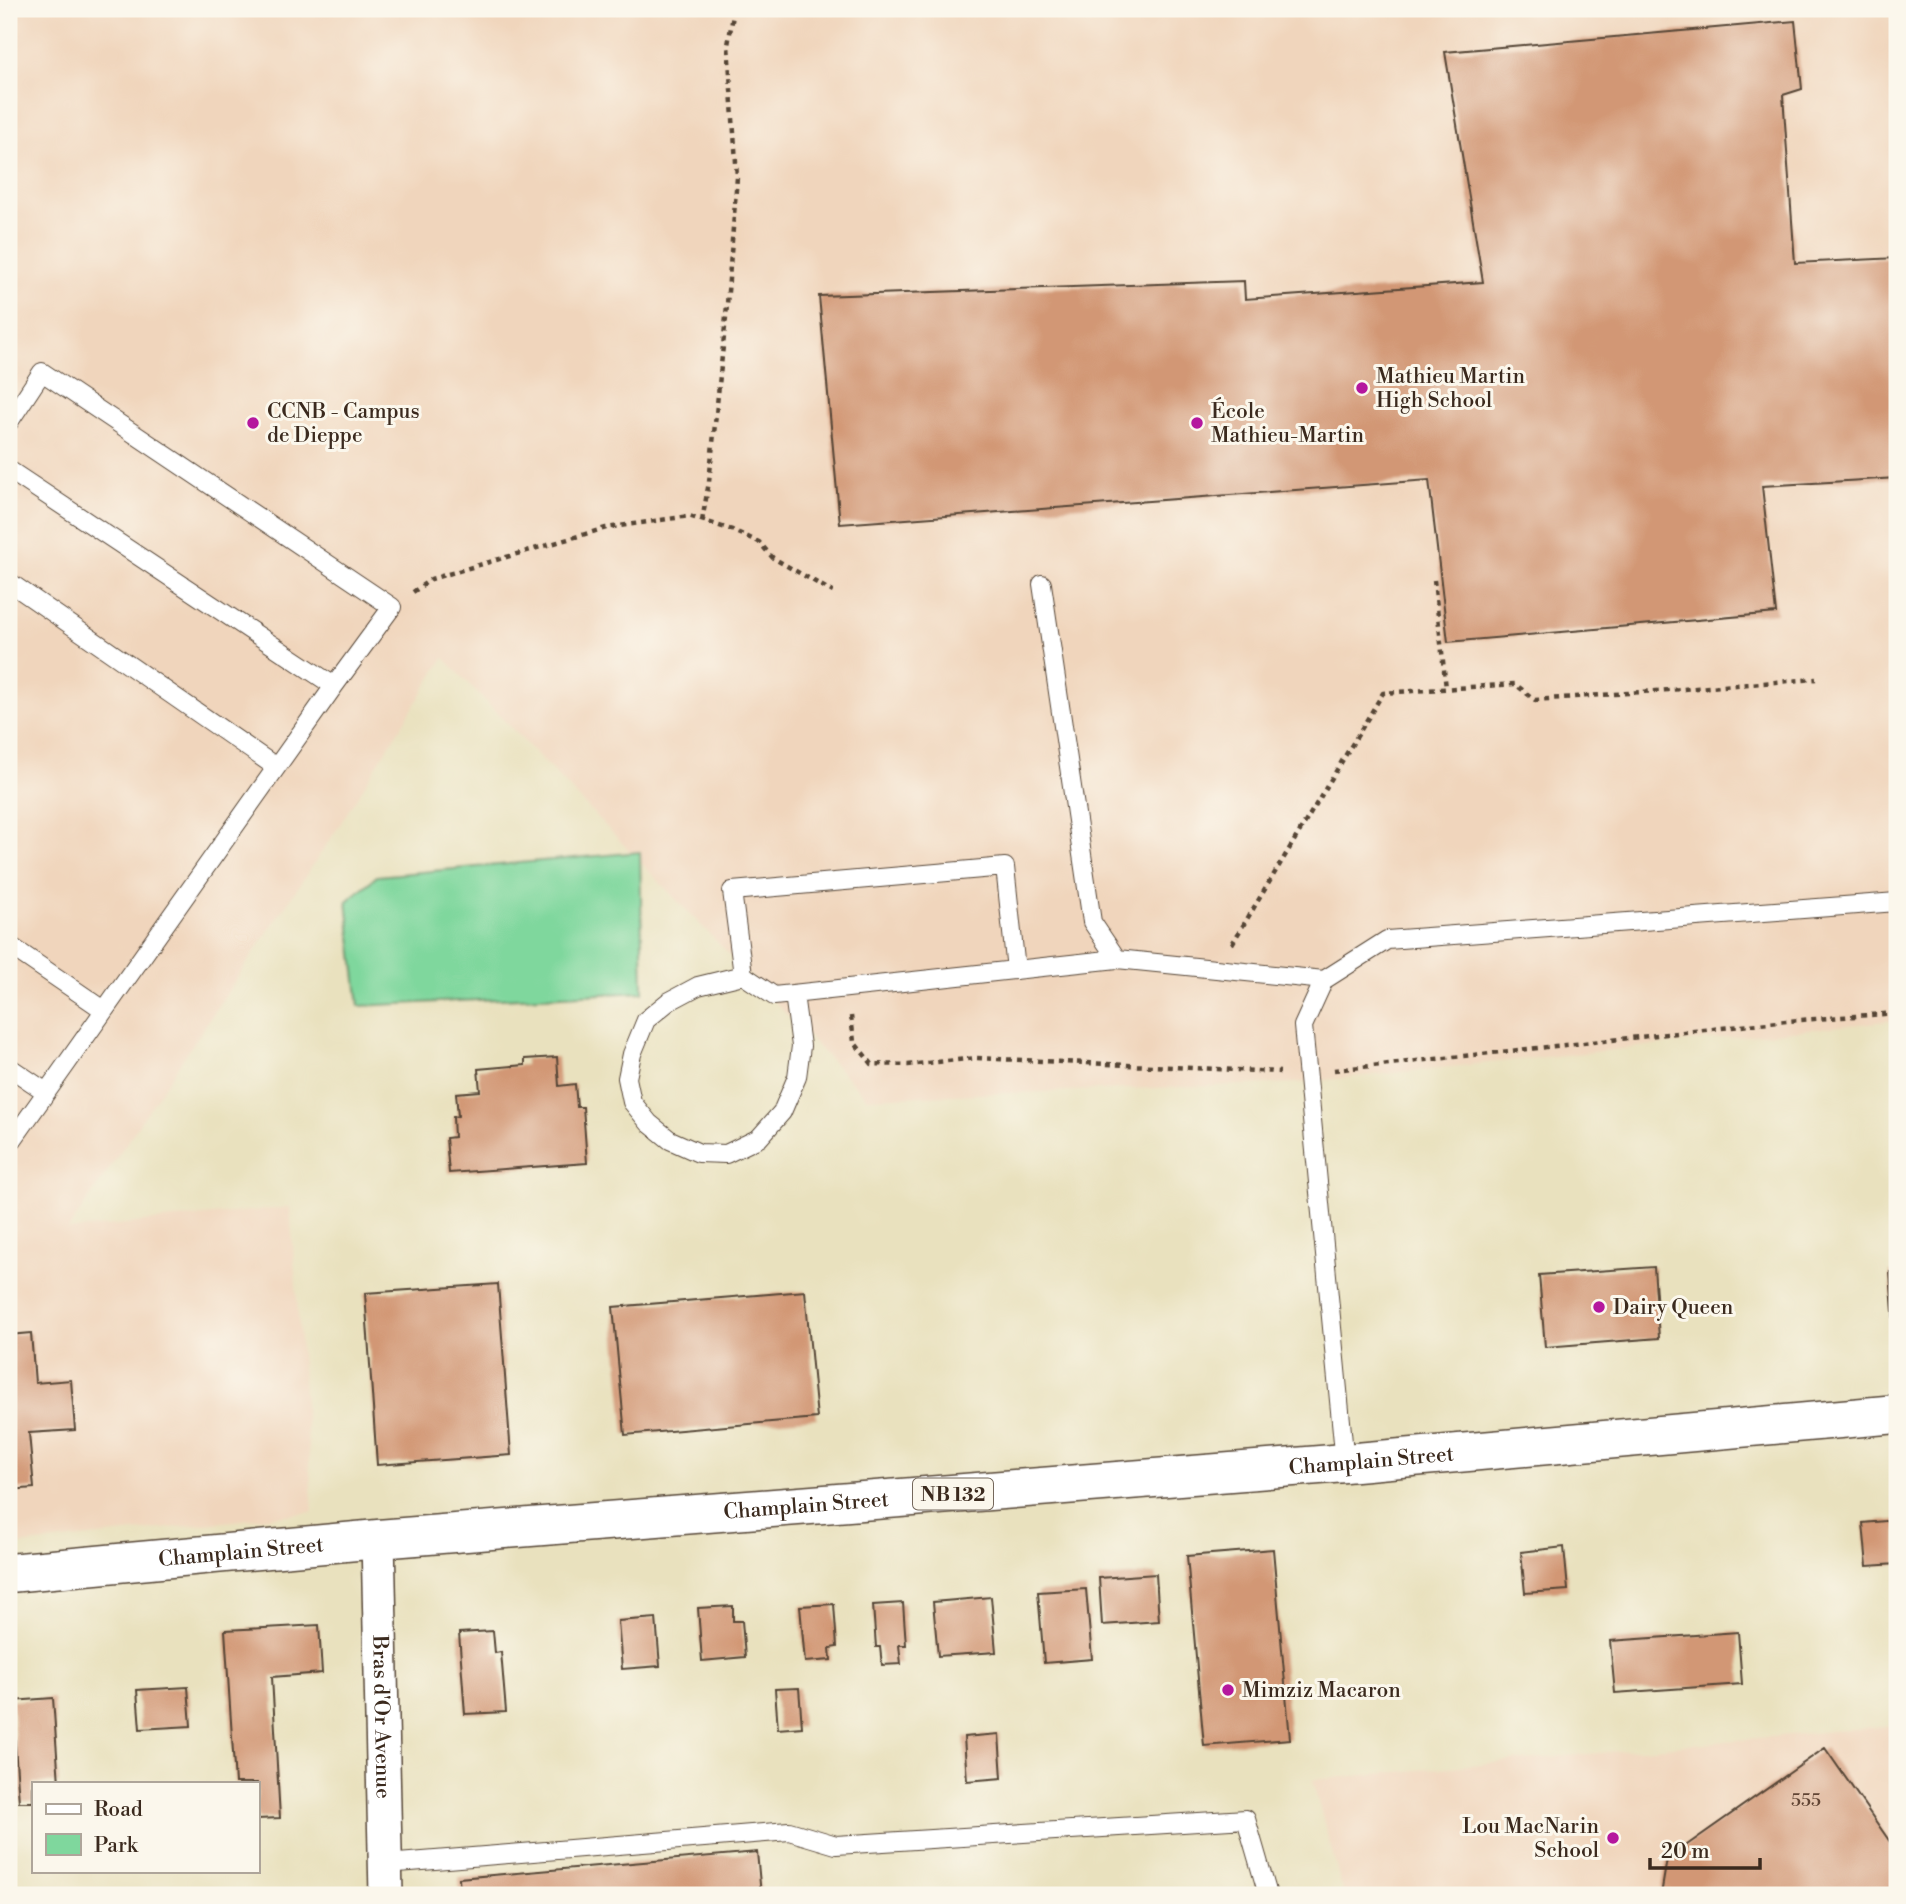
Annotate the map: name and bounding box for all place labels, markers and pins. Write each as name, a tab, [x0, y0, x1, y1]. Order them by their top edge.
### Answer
place label: Mathieu Martin High School	[1376, 364, 1525, 414]
marker: Mathieu Martin High School	[1354, 380, 1370, 396]
place label: École Mathieu-Martin	[1211, 397, 1364, 449]
place label: CCNB - Campus de Dieppe	[267, 399, 420, 449]
marker: CCNB - Campus de Dieppe	[245, 415, 261, 431]
marker: École Mathieu-Martin	[1189, 415, 1205, 431]
place label: Dairy Queen	[1613, 1295, 1734, 1321]
marker: Dairy Queen	[1591, 1299, 1607, 1315]
place label: Mimziz Macaron	[1242, 1678, 1401, 1704]
marker: Mimziz Macaron	[1220, 1682, 1236, 1698]
place label: Lou MacNarin School	[1462, 1814, 1599, 1864]
marker: Lou MacNarin School	[1605, 1830, 1621, 1846]

